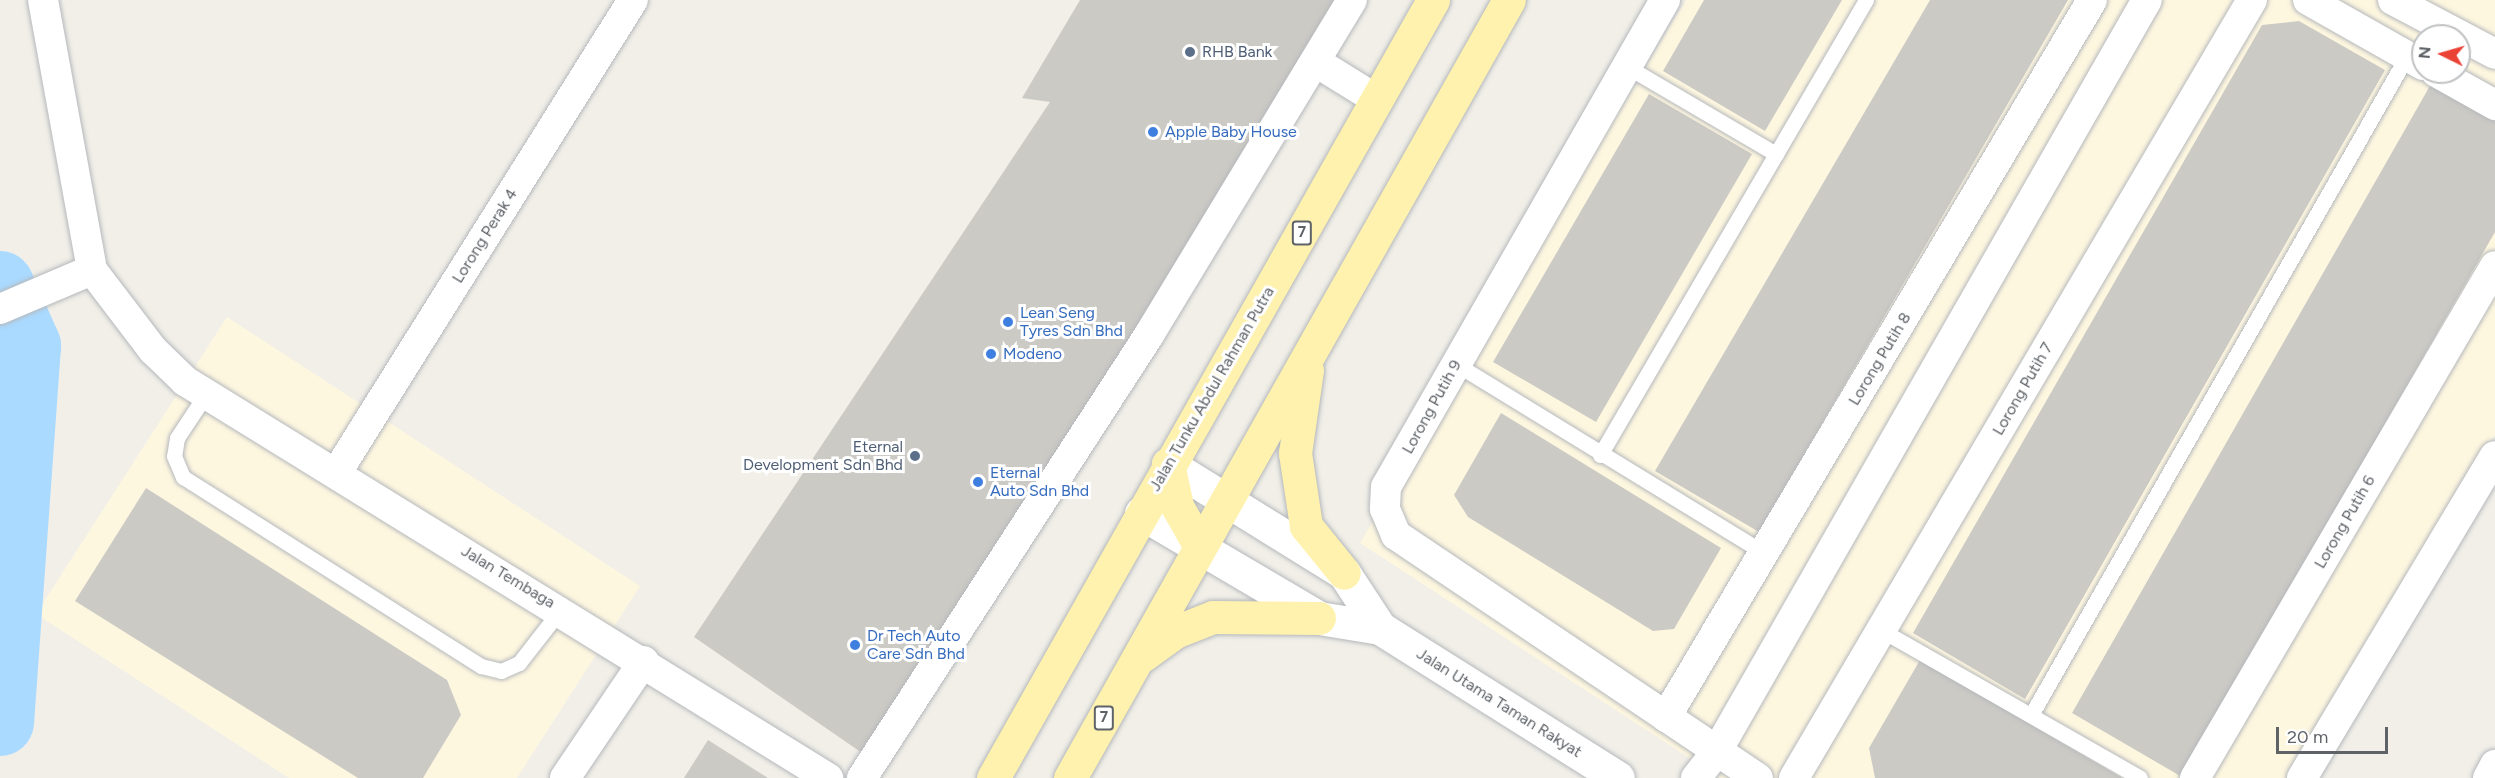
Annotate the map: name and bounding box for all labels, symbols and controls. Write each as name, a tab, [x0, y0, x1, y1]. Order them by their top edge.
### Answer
north arrow	[2411, 24, 2471, 84]
place label: RHB Bank	[1202, 42, 1272, 62]
marker: RHB Bank	[1183, 45, 1197, 59]
text: N	[2415, 46, 2435, 60]
place label: Apple Baby House	[1165, 122, 1297, 142]
marker: Apple Baby House	[1146, 125, 1160, 139]
street label: Lorong Perak 4	[448, 185, 522, 287]
road number: 7	[1292, 221, 1312, 245]
street label: Jalan Tunku Abdul Rahman Putra	[1145, 283, 1279, 495]
place label: Lean Seng Tyres Sdn Bhd	[1020, 303, 1123, 341]
street label: Lorong Putih 8	[1845, 309, 1915, 409]
marker: Lean Seng Tyres Sdn Bhd	[1001, 315, 1015, 329]
street label: Lorong Putih 7	[1989, 339, 2057, 439]
place label: Modeno	[1003, 344, 1062, 364]
marker: Modeno	[984, 347, 998, 361]
street label: Lorong Putih 9	[1398, 357, 1466, 457]
place label: Eternal Development Sdn Bhd	[743, 437, 903, 475]
marker: Eternal Development Sdn Bhd	[908, 449, 922, 463]
place label: Eternal Auto Sdn Bhd	[990, 463, 1089, 501]
street label: Lorong Putih 6	[2311, 472, 2379, 572]
marker: Eternal Auto Sdn Bhd	[971, 475, 985, 489]
street label: Jalan Tembaga	[458, 541, 558, 613]
place label: Dr Tech Auto Care Sdn Bhd	[867, 626, 965, 664]
marker: Dr Tech Auto Care Sdn Bhd	[848, 638, 862, 652]
street label: Jalan Utama Taman Rakyat	[1413, 644, 1585, 762]
road number: 7	[1094, 706, 1114, 730]
scale bar	[2279, 715, 2392, 753]
text: 20 m	[2287, 726, 2328, 748]

